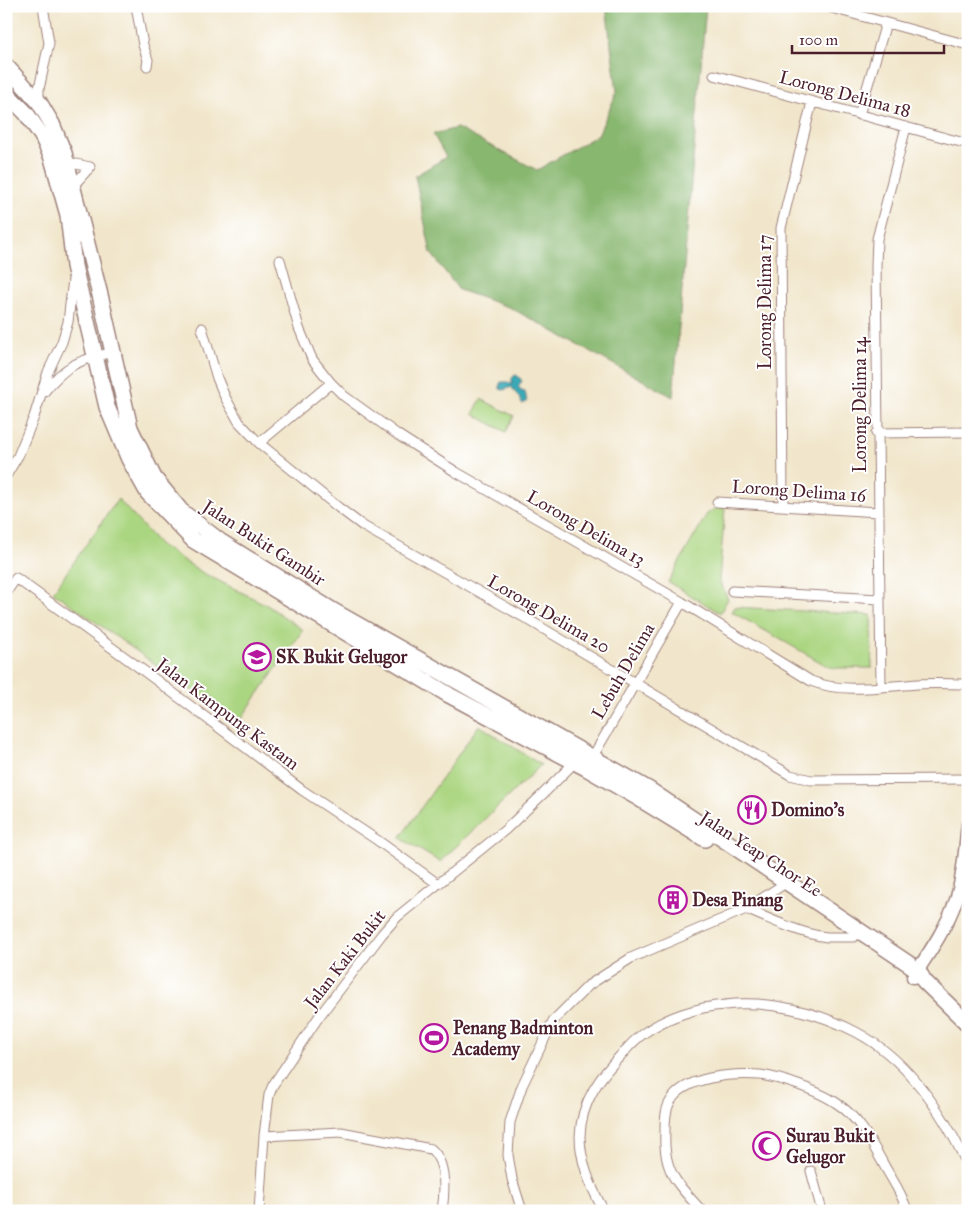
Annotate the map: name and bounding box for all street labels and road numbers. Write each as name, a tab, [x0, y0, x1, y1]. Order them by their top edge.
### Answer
street label: Lorong Delima 18	[777, 66, 913, 123]
street label: Lorong Delima 17	[754, 234, 777, 370]
street label: Lorong Delima 14	[849, 336, 872, 473]
street label: Lorong Delima 16	[731, 475, 868, 508]
street label: Lorong Delima 13	[523, 485, 649, 572]
street label: Jalan Bukit Gambir	[196, 494, 330, 592]
street label: Lorong Delima 20	[483, 570, 614, 659]
street label: Lebuh Delima	[587, 619, 660, 723]
street label: Jalan Kampung Kastam	[150, 652, 304, 776]
street label: Jalan Yeap Chor Ee	[694, 805, 826, 902]
street label: Jalan Kaki Bukit	[298, 905, 392, 1015]

